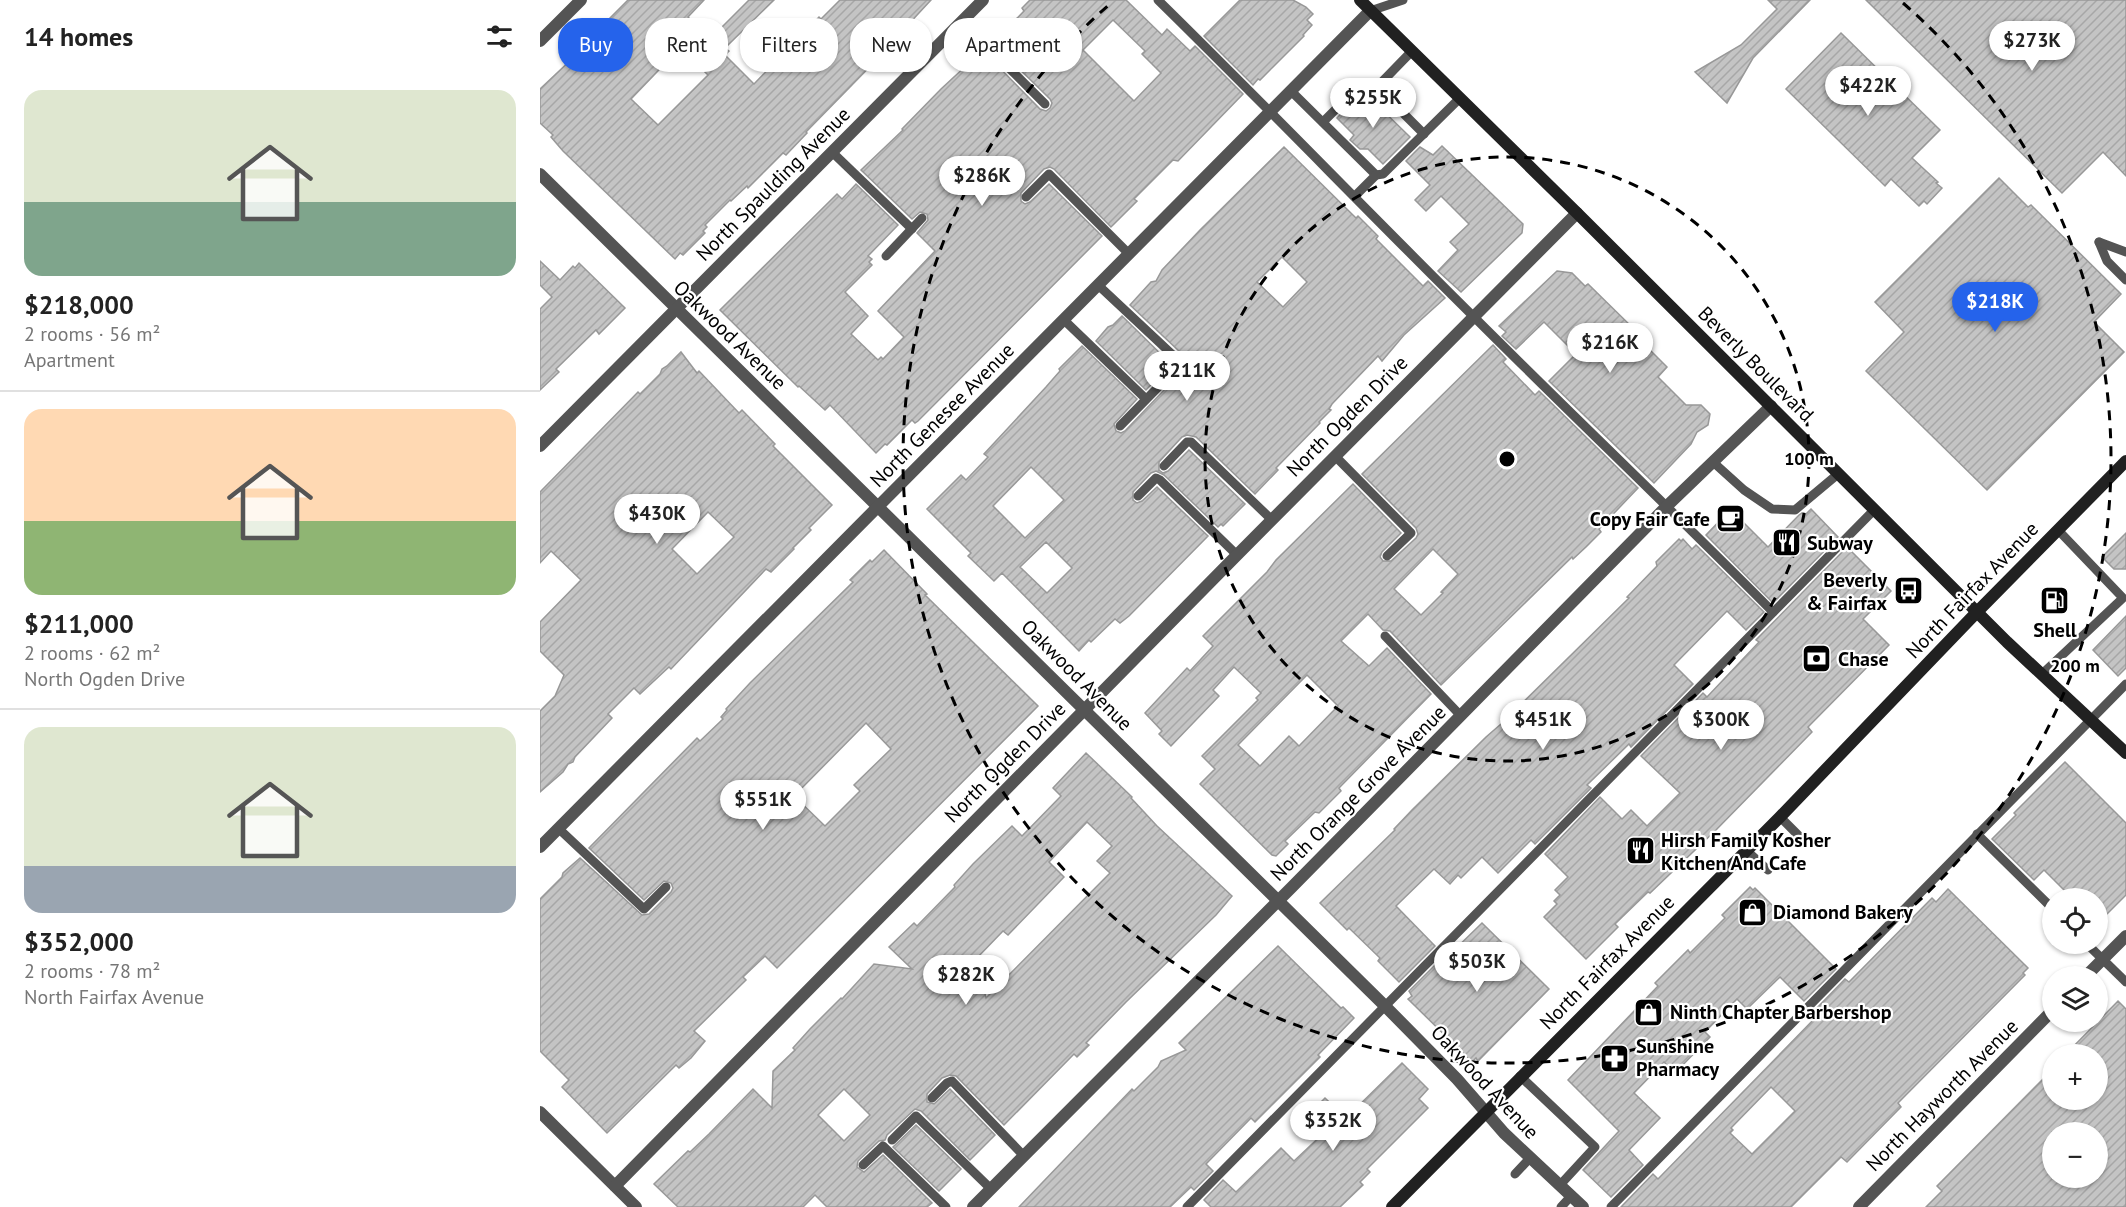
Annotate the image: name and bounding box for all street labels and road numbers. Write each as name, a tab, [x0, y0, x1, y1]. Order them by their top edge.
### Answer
street label: North Spaulding Avenue	[690, 101, 856, 267]
street label: Oakwood Avenue	[668, 275, 792, 395]
street label: Beverly Boulevard	[1693, 301, 1819, 427]
street label: North Genesee Avenue	[864, 337, 1020, 493]
street label: North Ogden Drive	[1281, 350, 1413, 482]
street label: North Fairfax Avenue	[1900, 516, 2044, 664]
street label: Oakwood Avenue	[1016, 614, 1138, 736]
street label: North Ogden Drive	[939, 696, 1071, 828]
street label: North Orange Grove Avenue	[1264, 699, 1452, 887]
street label: North Fairfax Avenue	[1534, 889, 1680, 1035]
street label: North Hayworth Avenue	[1860, 1013, 2024, 1177]
street label: Oakwood Avenue	[1425, 1019, 1545, 1145]

